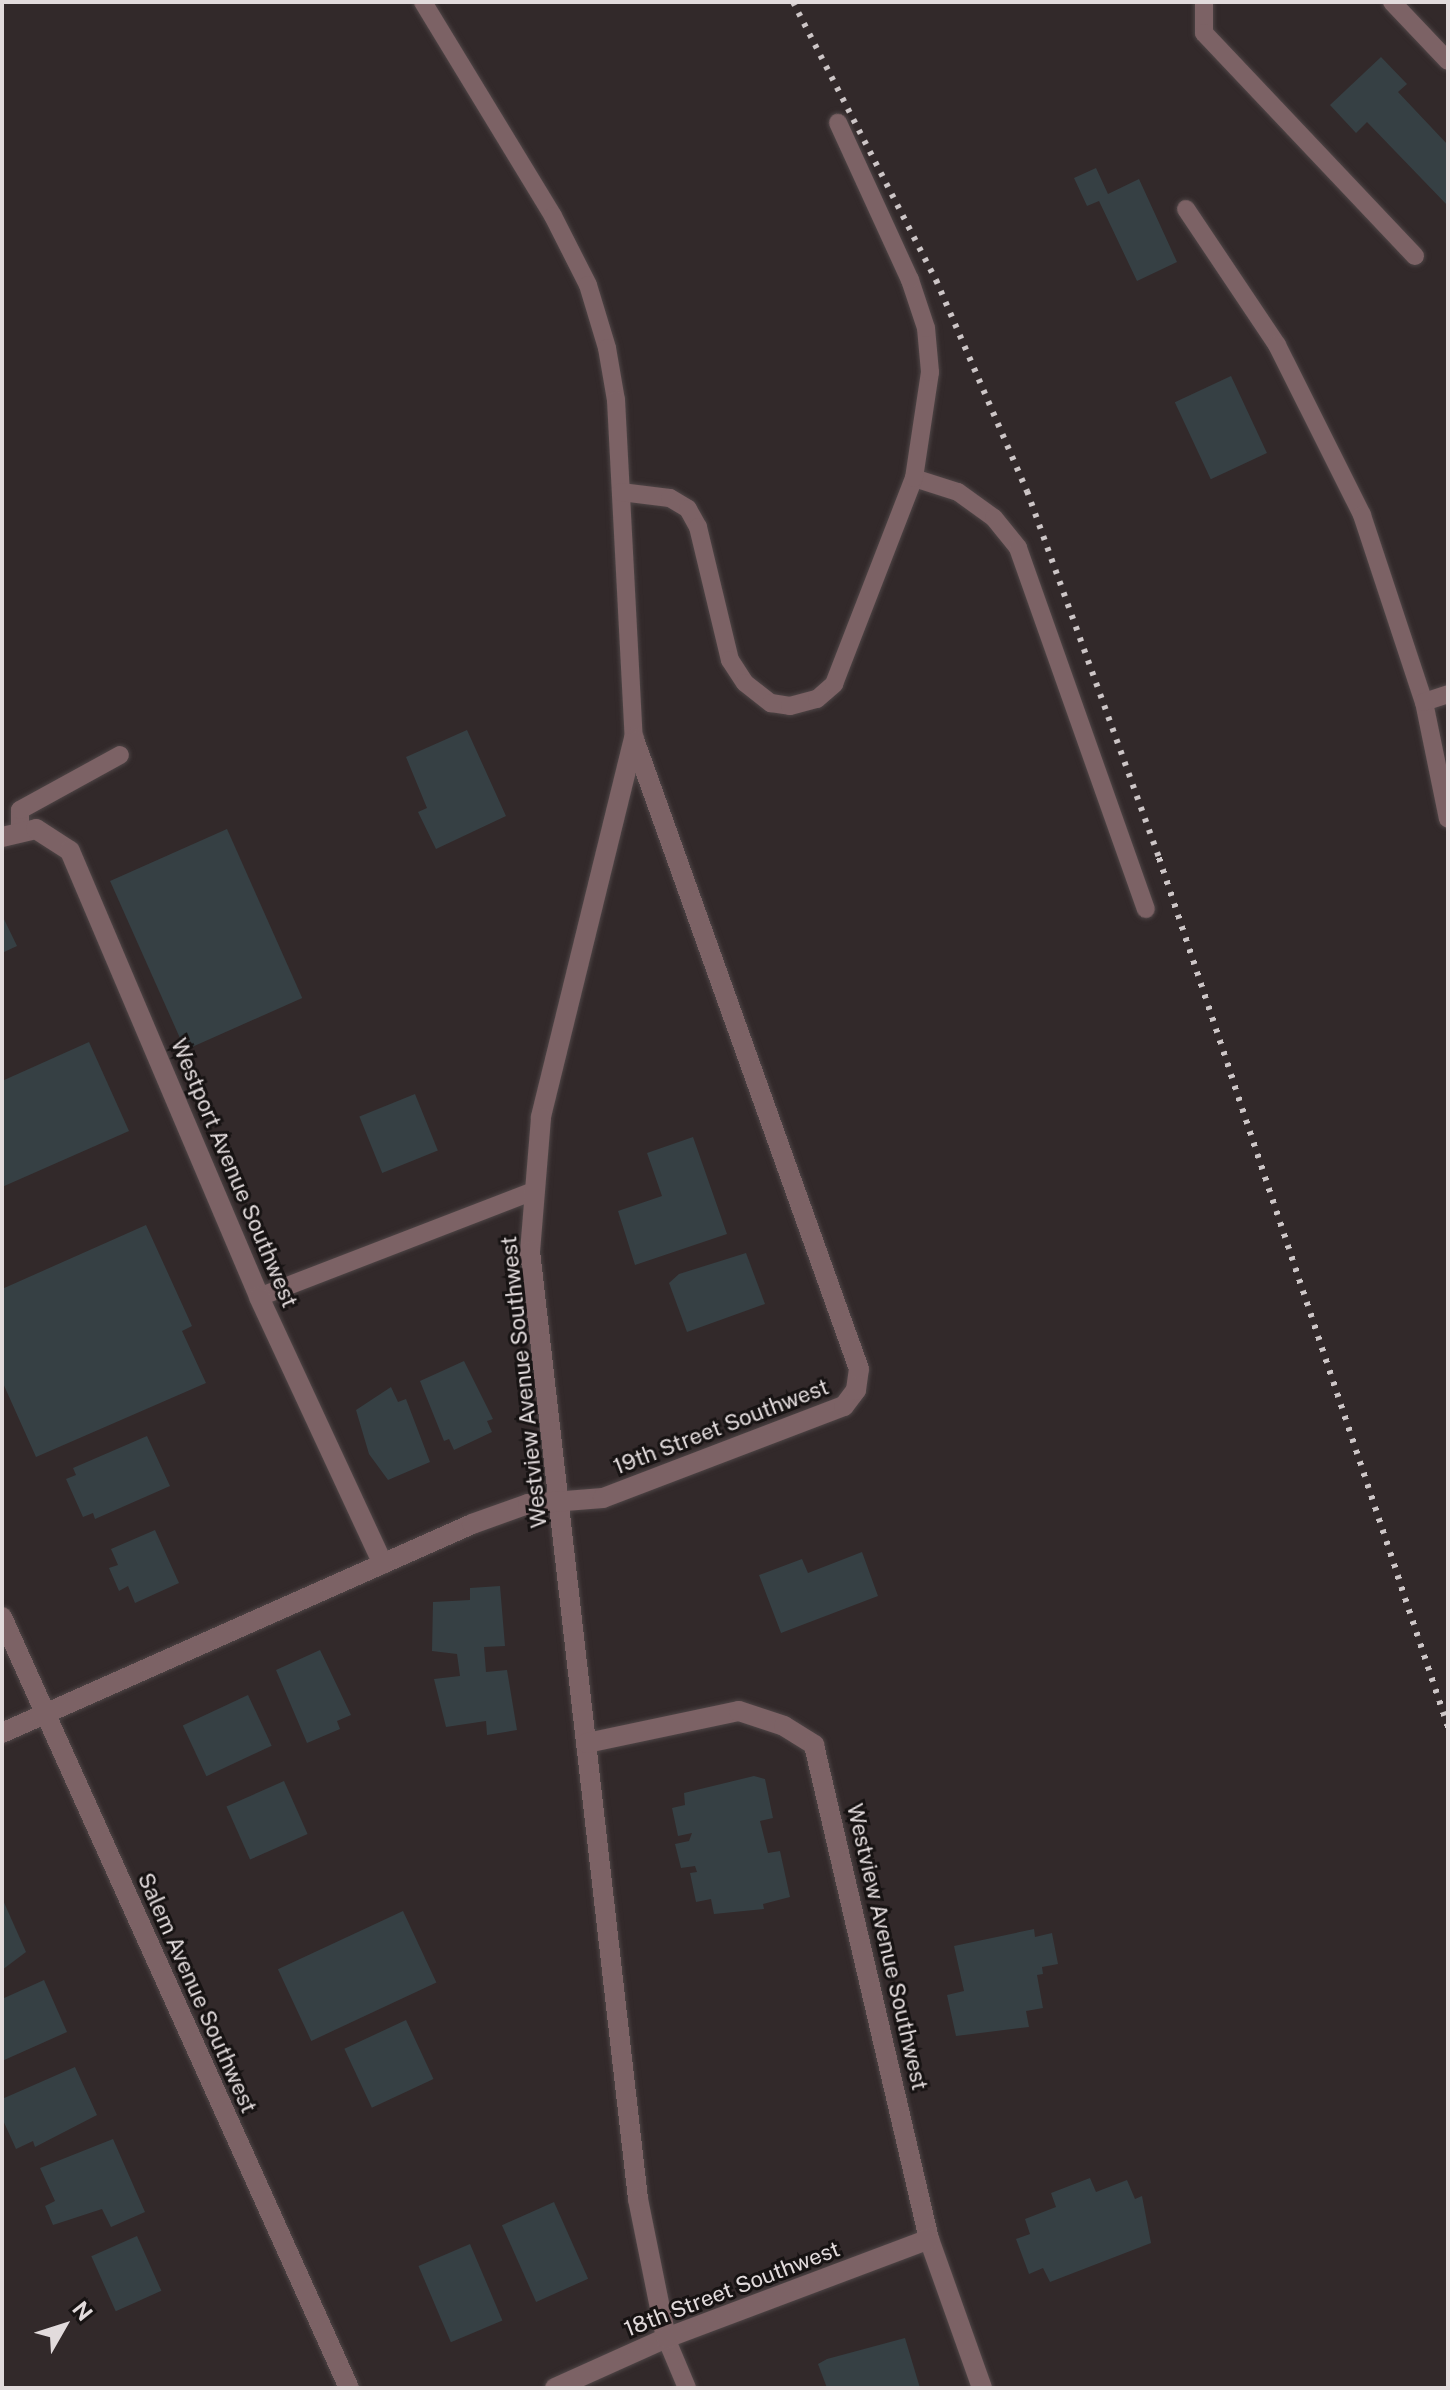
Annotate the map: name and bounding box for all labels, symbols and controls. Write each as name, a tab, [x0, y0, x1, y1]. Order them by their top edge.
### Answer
street label: Westport Avenue Southwest	[165, 1034, 303, 1312]
street label: Westview Avenue Southwest	[496, 1235, 552, 1529]
street label: 19th Street Southwest	[610, 1374, 832, 1480]
street label: Westview Avenue Southwest	[841, 1801, 933, 2093]
street label: Salem Avenue Southwest	[132, 1869, 262, 2117]
street label: 18th Street Southwest	[620, 2236, 844, 2342]
north arrow	[24, 2286, 104, 2366]
text: N	[67, 2296, 98, 2326]

